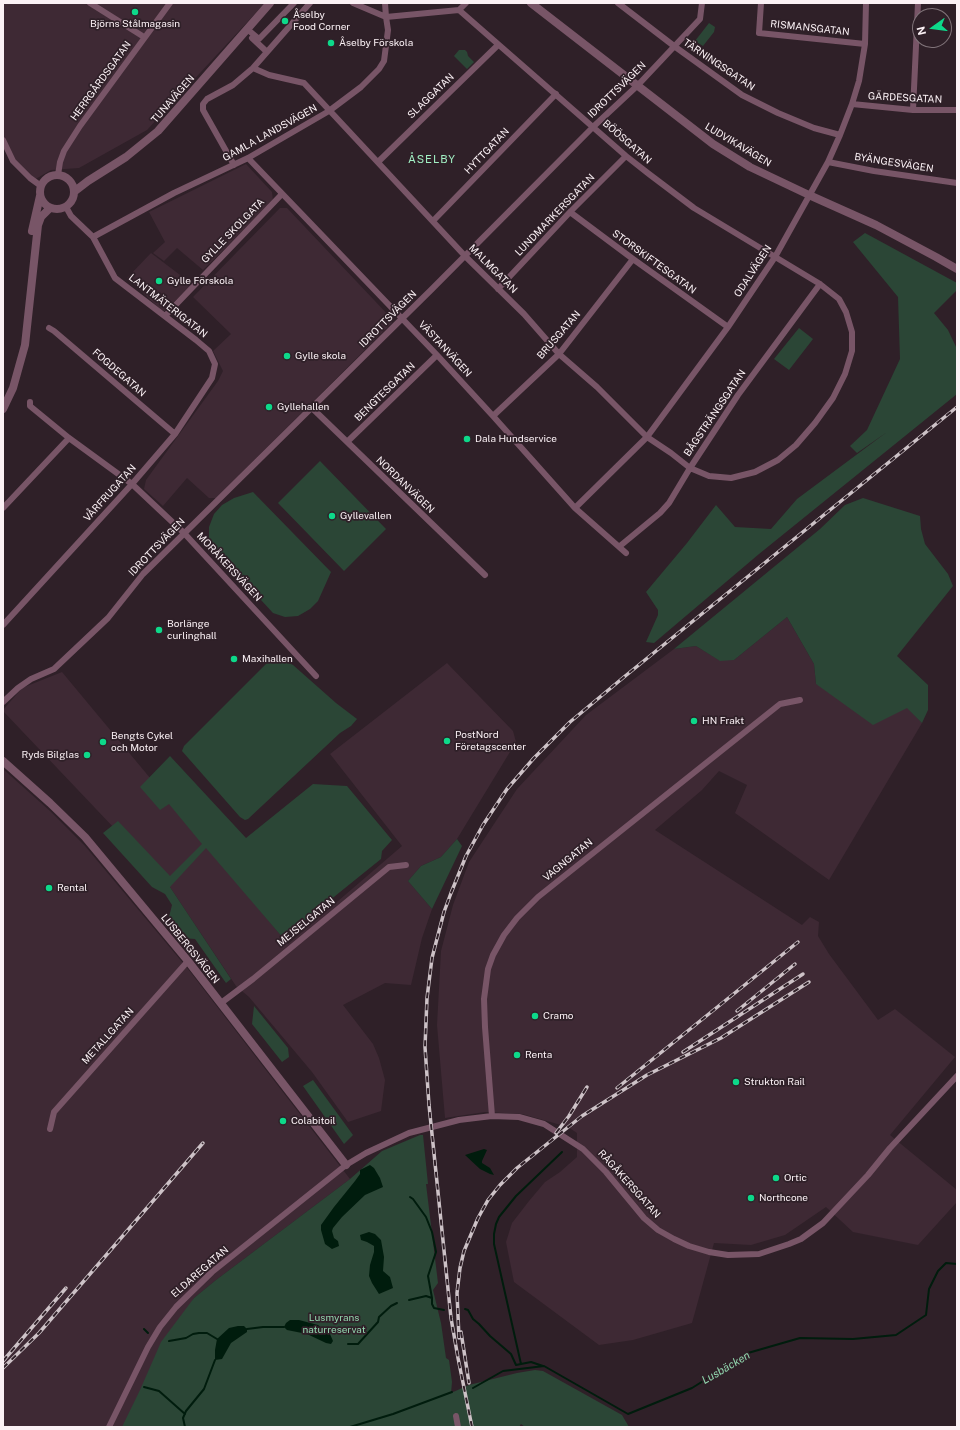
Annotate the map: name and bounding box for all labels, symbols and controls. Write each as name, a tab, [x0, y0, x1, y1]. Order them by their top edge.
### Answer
marker: Björns Stålmagasin	[130, 7, 140, 17]
north arrow	[912, 8, 952, 48]
place label: Åselby Food Corner	[293, 9, 350, 32]
marker: Åselby Food Corner	[280, 16, 290, 26]
place label: Björns Stålmagasin	[90, 18, 180, 30]
street label: RISMANSGATAN	[770, 18, 850, 38]
text: N	[914, 25, 928, 36]
place label: Åselby Förskola	[339, 37, 413, 49]
street label: TÄRNINGSGATAN	[681, 37, 757, 93]
marker: Åselby Förskola	[326, 38, 336, 48]
street label: HERRGÅRDSGATAN	[68, 39, 134, 123]
street label: IDROTTSVÄGEN	[585, 59, 649, 121]
street label: SLAGGATAN	[405, 71, 457, 121]
street label: TUNAVÄGEN	[149, 72, 197, 126]
street label: GÄRDESGATAN	[868, 90, 942, 106]
street label: GAMLA LANDSVÄGEN	[221, 102, 319, 164]
street label: BÖÖSGATAN	[600, 117, 654, 167]
street label: LUDVIKAVÄGEN	[703, 120, 773, 170]
street label: HYTTGATAN	[462, 125, 512, 177]
street label: BYÄNGESVÄGEN	[854, 151, 934, 175]
district label: ÅSELBY	[408, 153, 456, 167]
street label: LUNDMARKERSGATAN	[513, 172, 597, 258]
street label: GYLLE SKOLGATA	[199, 196, 267, 266]
street label: STORSKIFTESGATAN	[610, 228, 698, 296]
street label: MALMGATAN	[466, 242, 520, 296]
street label: ODALVÄGEN	[732, 243, 774, 299]
street label: LANTMÄTERIGATAN	[126, 272, 210, 340]
place label: Gylle Förskola	[167, 275, 233, 287]
marker: Gylle Förskola	[154, 276, 164, 286]
street label: IDROTTSVÄGEN	[357, 288, 419, 350]
street label: BRUSGATAN	[535, 308, 583, 362]
street label: VÄSTANVÄGEN	[416, 318, 474, 380]
street label: FOGDEGATAN	[90, 347, 148, 399]
place label: Gylle skola	[295, 350, 346, 362]
marker: Gylle skola	[282, 351, 292, 361]
street label: BENGTESGATAN	[352, 360, 418, 424]
street label: BÅGSTRÄNGSGATAN	[682, 367, 748, 459]
place label: Gyllehallen	[277, 401, 329, 413]
marker: Gyllehallen	[264, 402, 274, 412]
place label: Dala Hundservice	[475, 433, 557, 445]
marker: Dala Hundservice	[462, 434, 472, 444]
street label: NORDANVÄGEN	[373, 454, 437, 516]
street label: VÅRFRUGATAN	[81, 462, 139, 524]
place label: Gyllevallen	[340, 510, 391, 522]
marker: Gyllevallen	[327, 511, 337, 521]
street label: IDROTTSVÄGEN	[126, 515, 188, 579]
street label: MORÅKERSVÄGEN	[194, 530, 264, 604]
place label: Borlänge curlinghall	[167, 618, 217, 642]
marker: Borlänge curlinghall	[154, 625, 164, 635]
place label: Maxihallen	[242, 653, 293, 665]
marker: Maxihallen	[229, 654, 239, 664]
place label: HN Frakt	[702, 715, 744, 727]
marker: HN Frakt	[689, 716, 699, 726]
place label: PostNord Företagscenter	[455, 729, 526, 752]
place label: Bengts Cykel och Motor	[111, 730, 173, 754]
marker: PostNord Företagscenter	[442, 736, 452, 746]
marker: Bengts Cykel och Motor	[98, 737, 108, 747]
place label: Ryds Bilglas	[21, 749, 79, 761]
marker: Ryds Bilglas	[82, 750, 92, 760]
street label: VAGNGATAN	[541, 836, 595, 884]
place label: Rental	[57, 882, 87, 894]
marker: Rental	[44, 883, 54, 893]
street label: MEJSELGATAN	[275, 895, 337, 949]
street label: LUSBERGSVÄGEN	[158, 912, 222, 986]
street label: METALLGATAN	[79, 1005, 137, 1067]
place label: Cramo	[543, 1010, 573, 1022]
marker: Cramo	[530, 1011, 540, 1021]
place label: Renta	[525, 1049, 552, 1061]
marker: Renta	[512, 1050, 522, 1060]
place label: Strukton Rail	[744, 1076, 805, 1088]
marker: Strukton Rail	[731, 1077, 741, 1087]
place label: Colabitoil	[291, 1115, 335, 1127]
marker: Colabitoil	[278, 1116, 288, 1126]
street label: RÅGÅKERSGATAN	[595, 1147, 663, 1221]
place label: Ortic	[784, 1172, 807, 1184]
marker: Ortic	[771, 1173, 781, 1183]
place label: Northcone	[759, 1192, 808, 1204]
marker: Northcone	[746, 1193, 756, 1203]
street label: ELDAREGATAN	[169, 1244, 231, 1300]
park label: Lusmyrans naturreservat	[302, 1312, 366, 1336]
water label: Lusbäcken	[700, 1349, 752, 1387]

